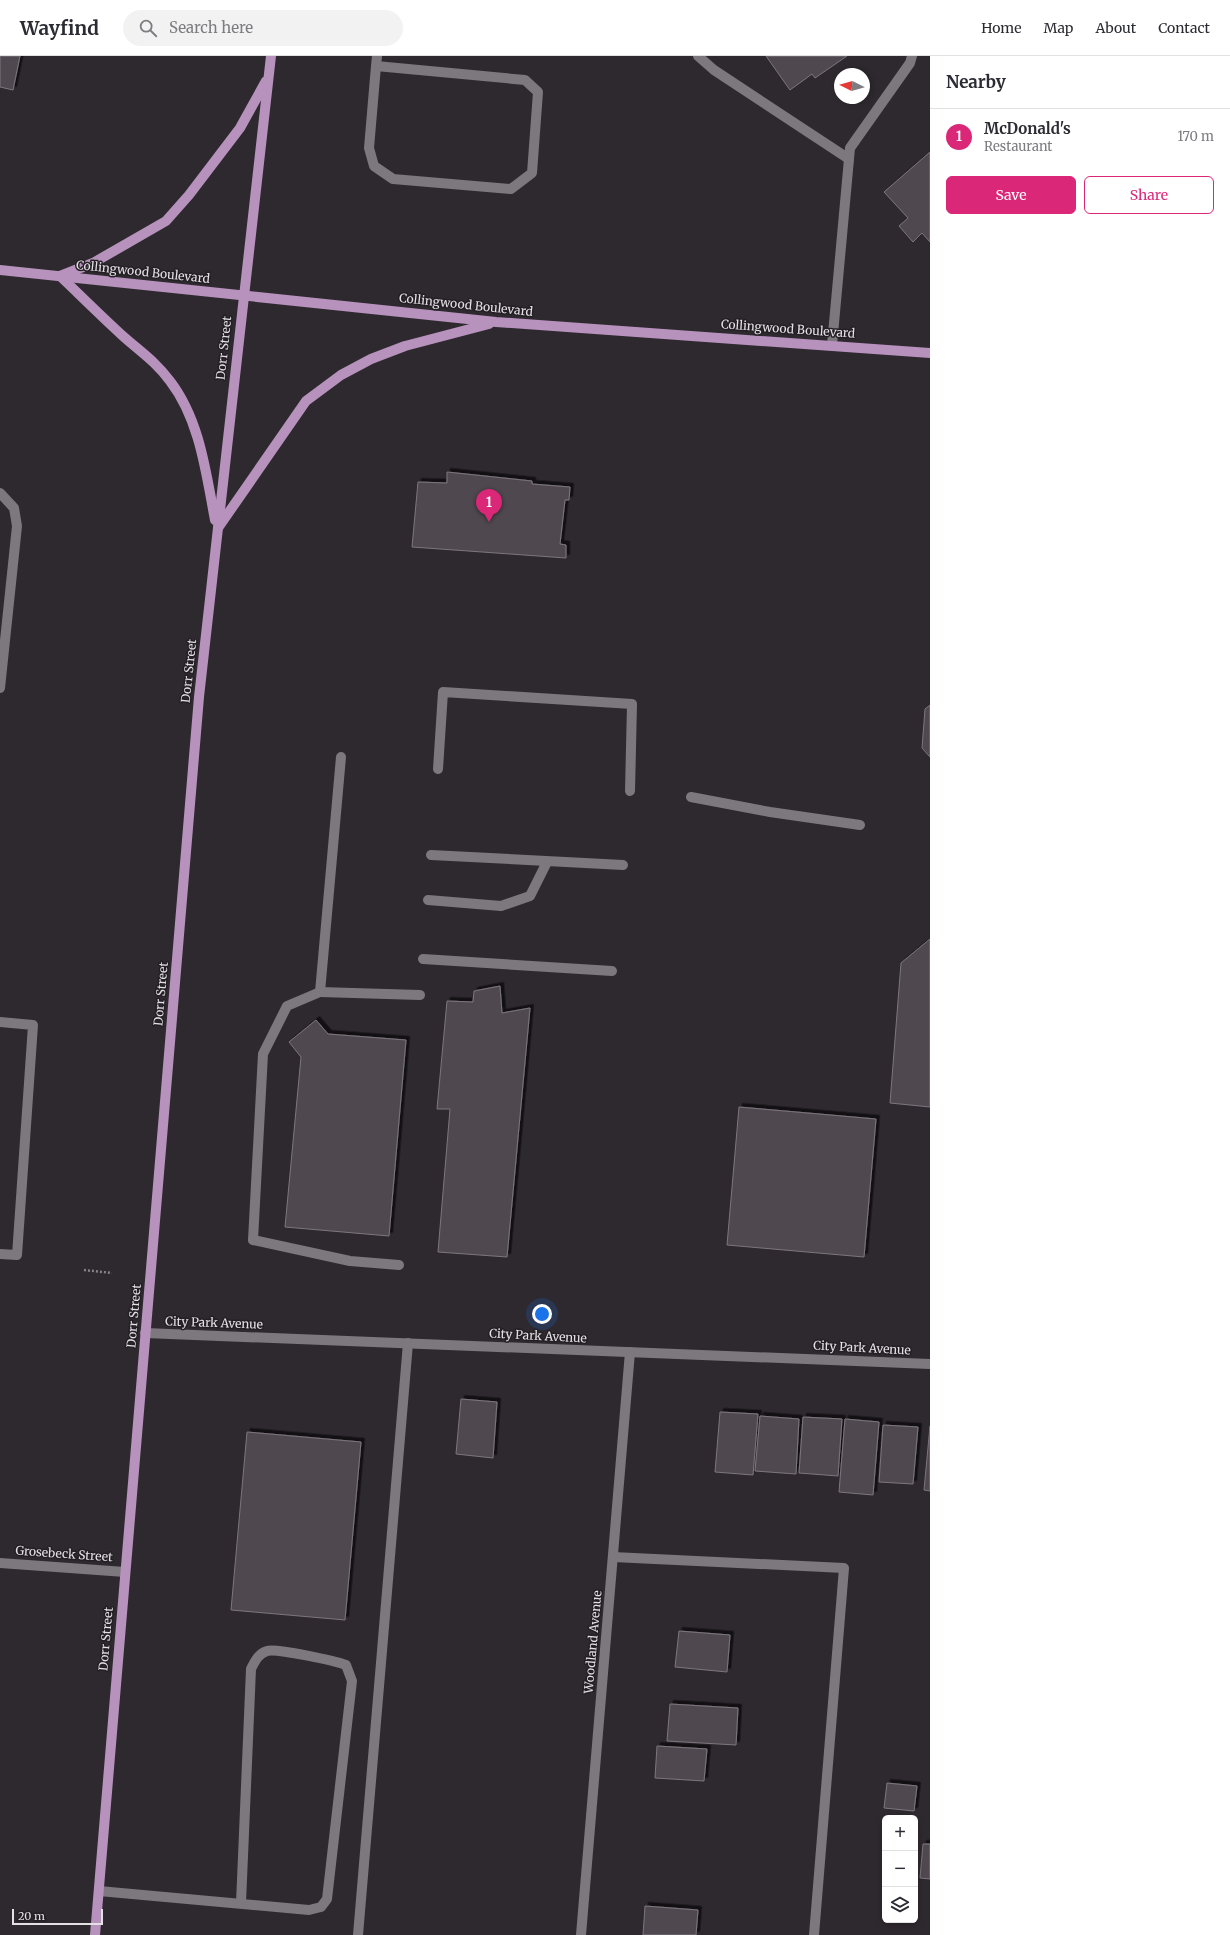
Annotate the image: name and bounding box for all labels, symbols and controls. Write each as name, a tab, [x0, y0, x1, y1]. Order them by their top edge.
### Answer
search box	[123, 10, 403, 46]
text: Wayfind	[20, 16, 99, 40]
icon: search	[137, 17, 159, 39]
text: Search here	[169, 18, 253, 37]
text: Home	[981, 19, 1022, 37]
text: Map	[1044, 19, 1073, 37]
text: About	[1095, 19, 1136, 37]
text: Contact	[1158, 19, 1210, 37]
north arrow	[834, 68, 870, 104]
text: Nearby	[946, 71, 1006, 93]
text: McDonald's	[984, 119, 1071, 138]
text: 1	[956, 128, 962, 145]
text: 170 m	[1177, 128, 1214, 145]
text: Restaurant	[984, 138, 1052, 155]
button: Save	[946, 176, 1076, 214]
button: Share	[1084, 176, 1214, 214]
street label: Collingwood Boulevard	[75, 257, 211, 286]
street label: Collingwood Boulevard	[398, 290, 534, 319]
street label: Dorr Street	[213, 315, 234, 381]
street label: Collingwood Boulevard	[720, 316, 856, 341]
pin: 1	[476, 489, 502, 522]
street label: Dorr Street	[178, 638, 199, 704]
street label: Dorr Street	[150, 961, 171, 1027]
street label: Dorr Street	[123, 1283, 144, 1349]
your location	[532, 1304, 552, 1324]
street label: City Park Avenue	[165, 1313, 263, 1332]
street label: City Park Avenue	[489, 1325, 587, 1346]
street label: City Park Avenue	[813, 1337, 911, 1358]
street label: Grosebeck Street	[15, 1543, 113, 1564]
street label: Woodland Avenue	[580, 1590, 604, 1695]
street label: Dorr Street	[95, 1606, 116, 1672]
map controls	[882, 1815, 918, 1923]
button: +	[882, 1815, 918, 1851]
button: −	[882, 1851, 918, 1887]
button: layers	[882, 1887, 918, 1923]
scale bar	[12, 1907, 103, 1926]
text: 20 m	[18, 1909, 45, 1923]

